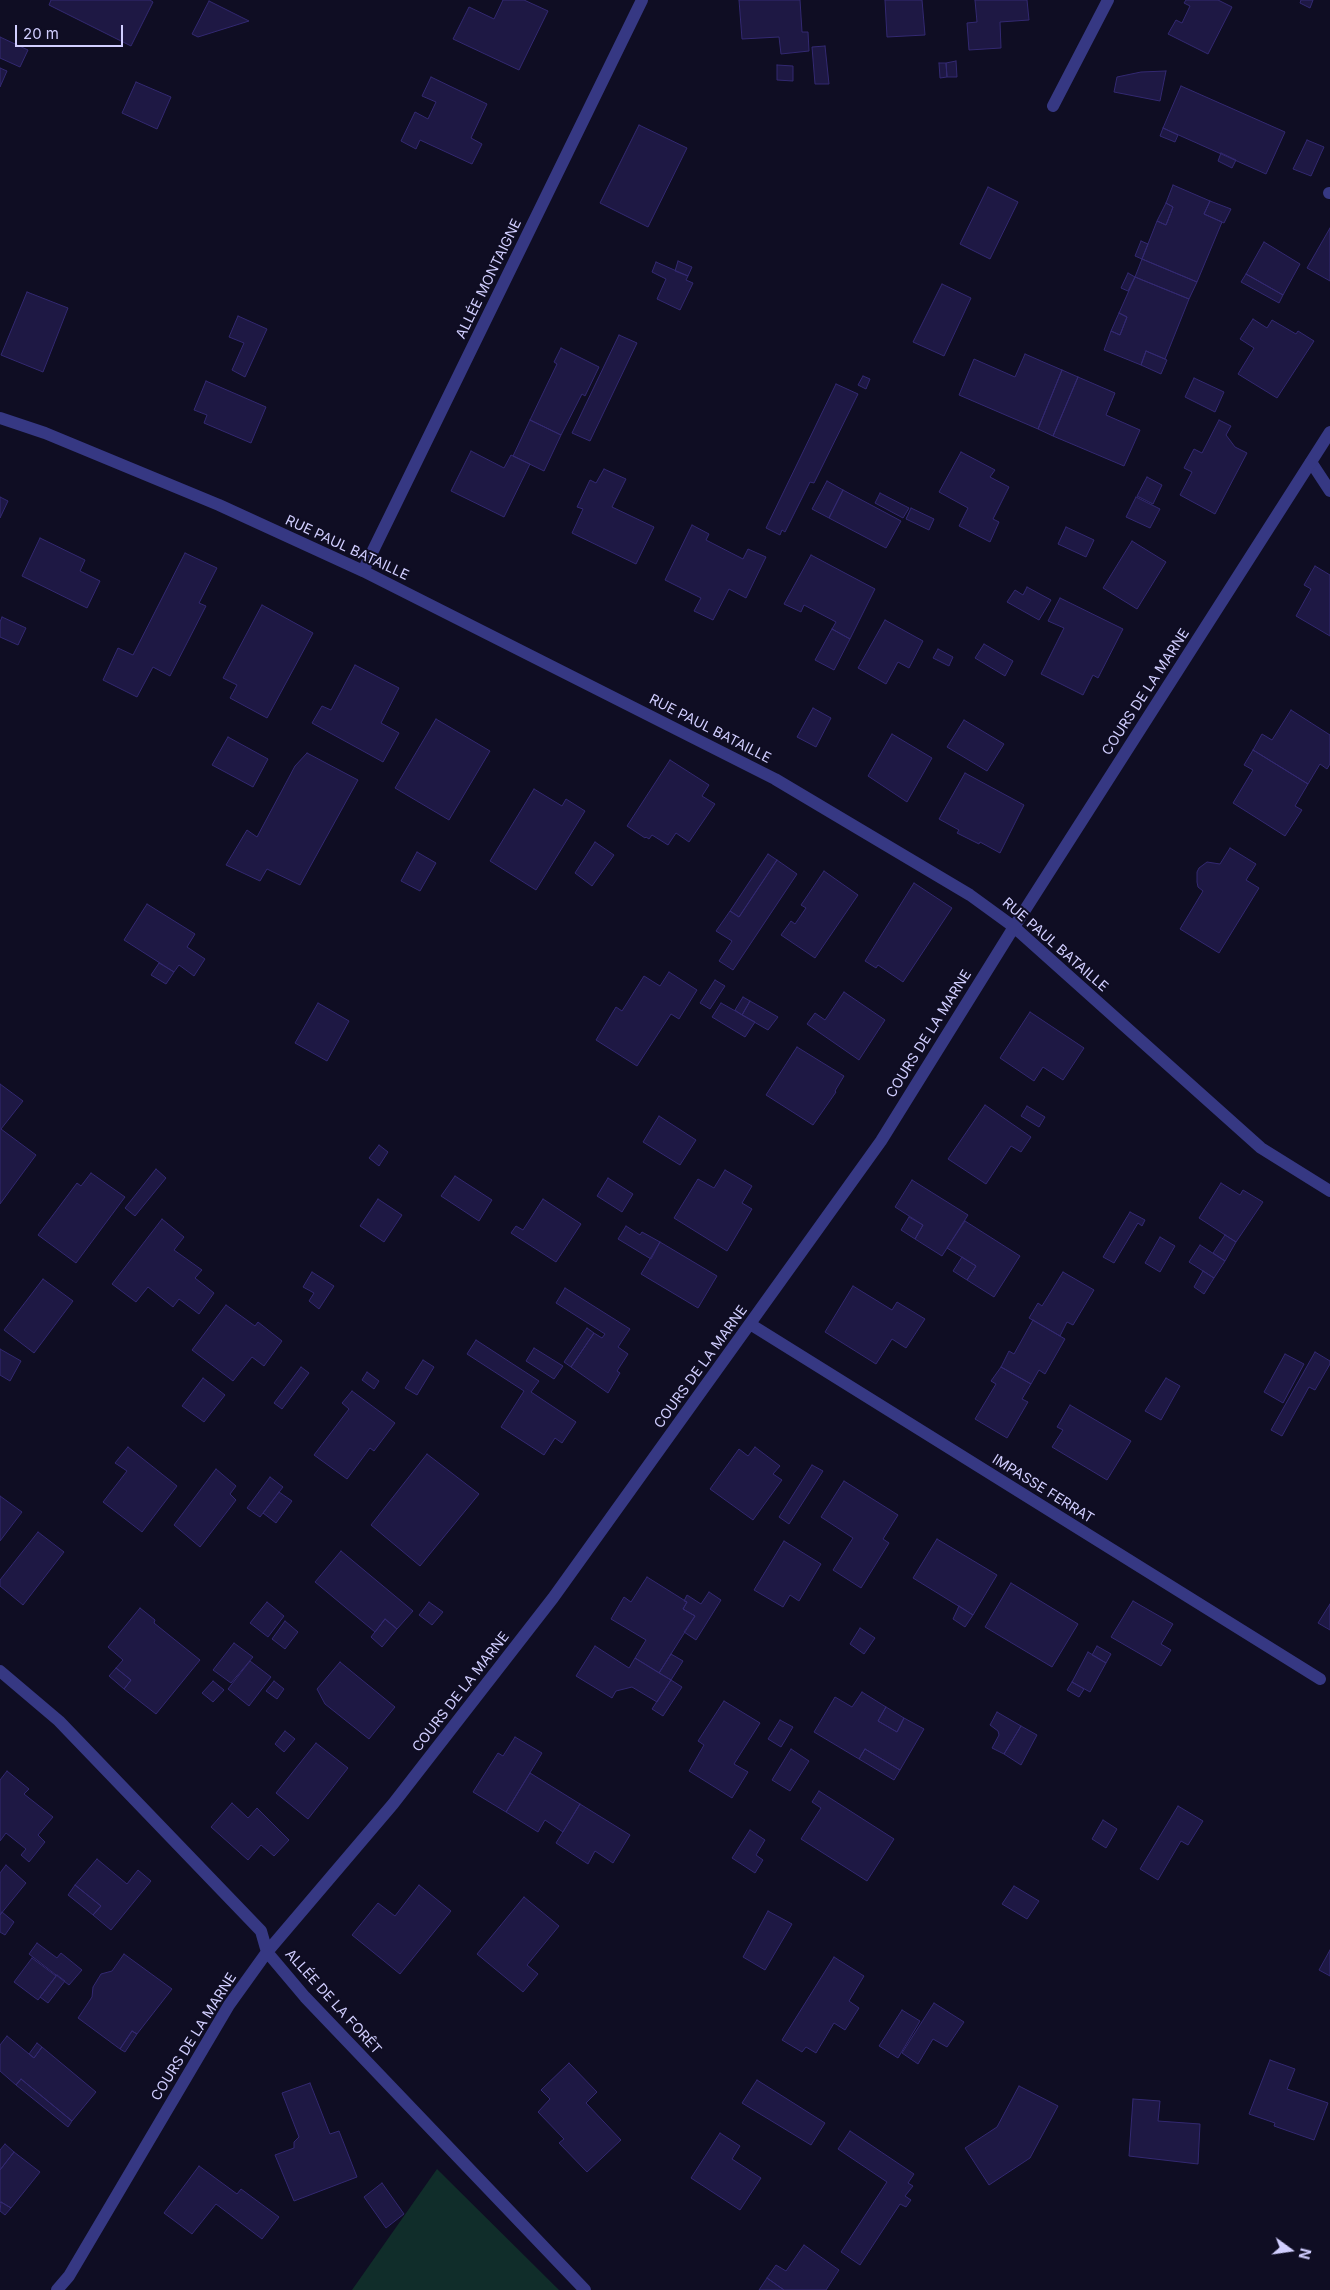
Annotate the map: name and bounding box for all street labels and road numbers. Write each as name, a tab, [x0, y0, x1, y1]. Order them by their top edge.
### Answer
street label: ALLÉE MONTAIGNE	[453, 217, 525, 341]
street label: RUE PAUL BATAILLE	[283, 512, 411, 584]
street label: COURS DE LA MARNE	[1099, 626, 1193, 758]
street label: RUE PAUL BATAILLE	[646, 691, 774, 767]
street label: RUE PAUL BATAILLE	[999, 895, 1111, 995]
street label: COURS DE LA MARNE	[883, 967, 975, 1101]
street label: COURS DE LA MARNE	[651, 1302, 751, 1432]
street label: IMPASSE FERRAT	[989, 1451, 1097, 1527]
street label: COURS DE LA MARNE	[409, 1629, 513, 1755]
street label: ALLÉE DE LA FORÊT	[281, 1946, 385, 2058]
street label: COURS DE LA MARNE	[148, 1970, 240, 2104]

